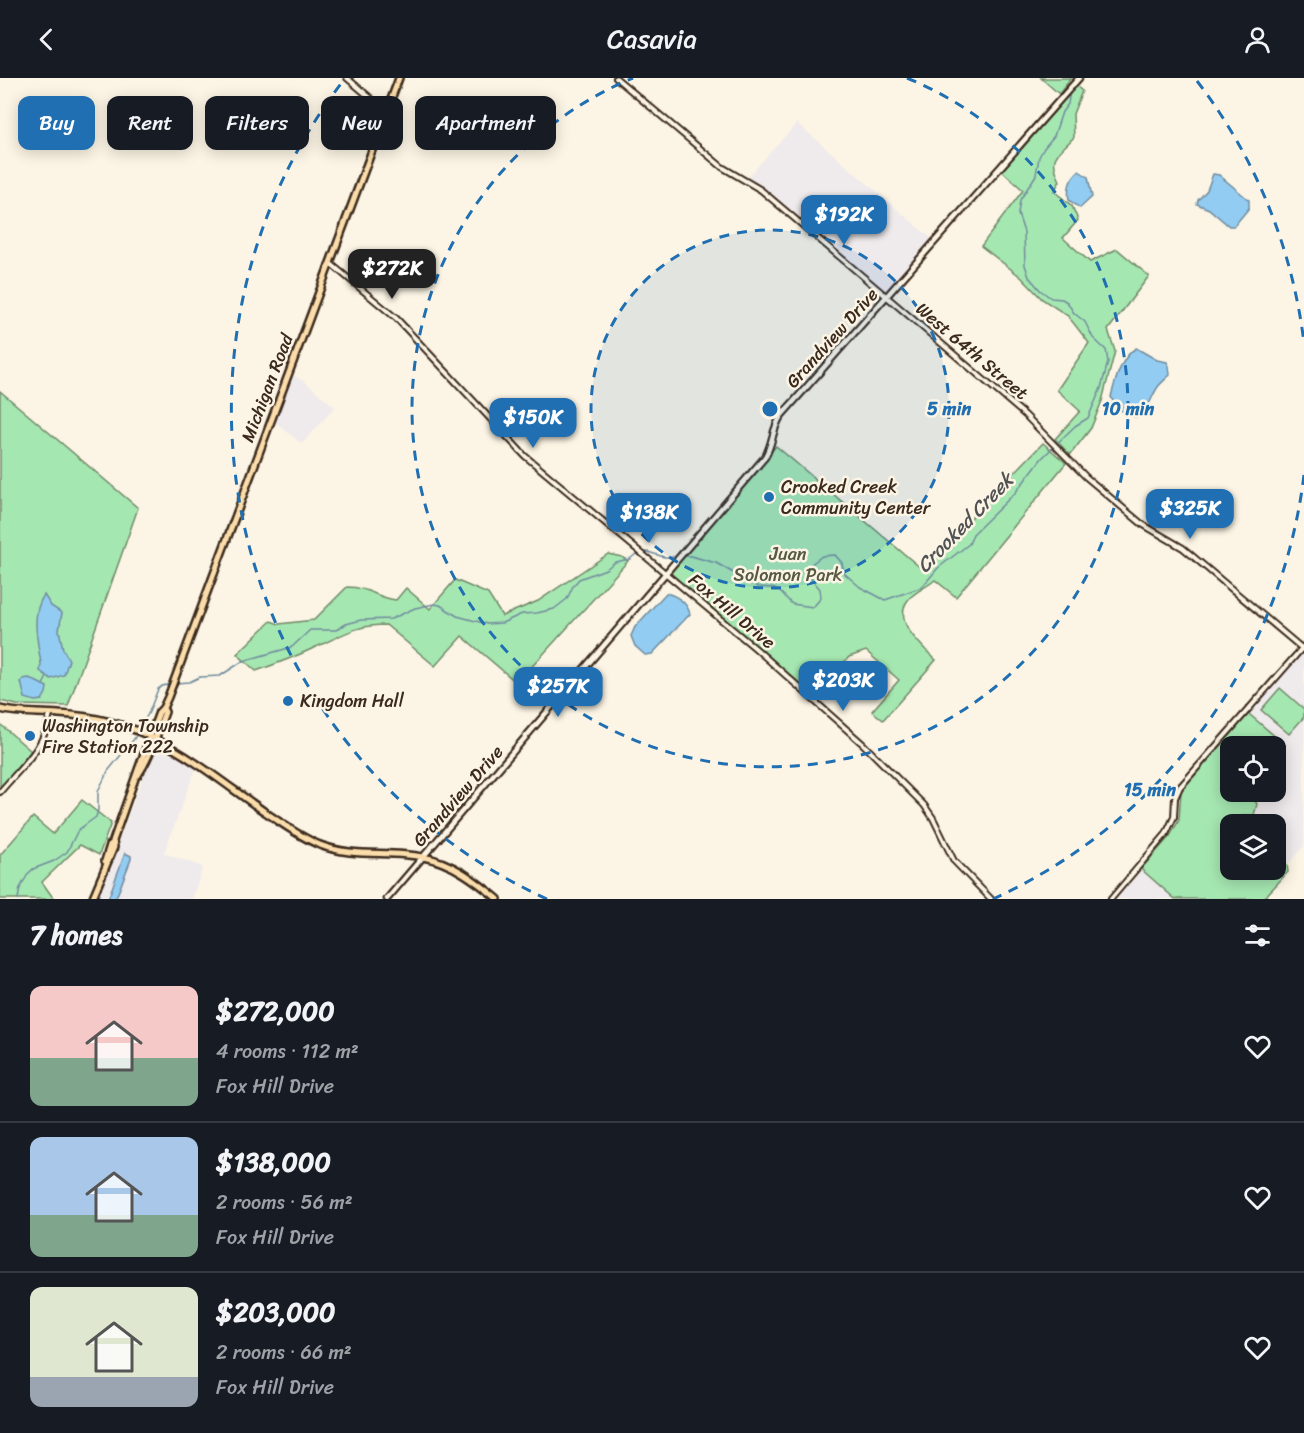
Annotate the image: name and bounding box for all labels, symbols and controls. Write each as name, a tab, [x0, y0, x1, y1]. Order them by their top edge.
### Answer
text: Casavia	[607, 15, 697, 63]
icon: back	[30, 23, 63, 56]
icon: person	[1241, 23, 1274, 56]
chip: Buy	[18, 96, 95, 150]
chip: Rent	[107, 96, 193, 150]
chip: Filters	[205, 96, 309, 150]
chip: New	[321, 96, 403, 150]
chip: Apartment	[415, 96, 556, 150]
pin: $192K	[802, 195, 886, 246]
text: $192K	[815, 197, 873, 232]
pin: $272K	[350, 249, 434, 300]
text: $272K	[362, 251, 422, 286]
street label: Grandview Drive	[778, 280, 886, 396]
street label: West 64th Street	[908, 294, 1036, 408]
street label: Michigan Road	[232, 328, 303, 447]
text: 5 min	[927, 393, 971, 425]
text: 10 min	[1102, 393, 1154, 425]
pin: $150K	[491, 398, 575, 449]
centre of rings	[760, 399, 780, 419]
text: $150K	[503, 400, 563, 435]
water label: Crooked Creek	[908, 463, 1024, 582]
place label: Crooked Creek Community Center	[781, 471, 932, 524]
pin: $325K	[1148, 489, 1232, 540]
marker: Crooked Creek Community Center	[762, 490, 776, 504]
text: $325K	[1160, 491, 1220, 526]
pin: $138K	[607, 493, 691, 544]
text: $138K	[620, 495, 678, 530]
park label: Juan Solomon Park	[734, 538, 843, 591]
street label: Fox Hill Drive	[681, 565, 783, 657]
pin: $203K	[801, 661, 885, 712]
text: $203K	[813, 663, 873, 698]
pin: $257K	[516, 667, 600, 718]
text: $257K	[528, 669, 588, 704]
place label: Kingdom Hall	[300, 685, 405, 717]
marker: Kingdom Hall	[281, 694, 295, 708]
place label: Washington Township Fire Station 222	[42, 710, 209, 763]
marker: Washington Township Fire Station 222	[23, 729, 37, 743]
map controls	[1220, 736, 1286, 880]
button: locate	[1220, 736, 1286, 802]
street label: Grandview Drive	[404, 738, 512, 854]
text: 15 min	[1124, 774, 1176, 806]
button: layers	[1220, 814, 1286, 880]
text: 7 homes	[30, 912, 122, 958]
icon: filters	[1241, 919, 1274, 952]
text: $272,000	[216, 988, 335, 1034]
icon: home	[78, 1010, 150, 1082]
icon: heart	[1241, 1030, 1274, 1063]
text: 4 rooms · 112 m²	[216, 1034, 359, 1069]
text: Fox Hill Drive	[216, 1069, 334, 1104]
text: $138,000	[216, 1139, 331, 1185]
icon: home	[78, 1161, 150, 1233]
icon: heart	[1241, 1181, 1274, 1214]
text: 2 rooms · 56 m²	[216, 1185, 353, 1220]
text: Fox Hill Drive	[216, 1220, 334, 1255]
text: $203,000	[216, 1289, 336, 1335]
icon: home	[78, 1311, 150, 1383]
icon: heart	[1241, 1331, 1274, 1364]
text: 2 rooms · 66 m²	[216, 1335, 352, 1370]
text: Fox Hill Drive	[216, 1370, 334, 1405]

